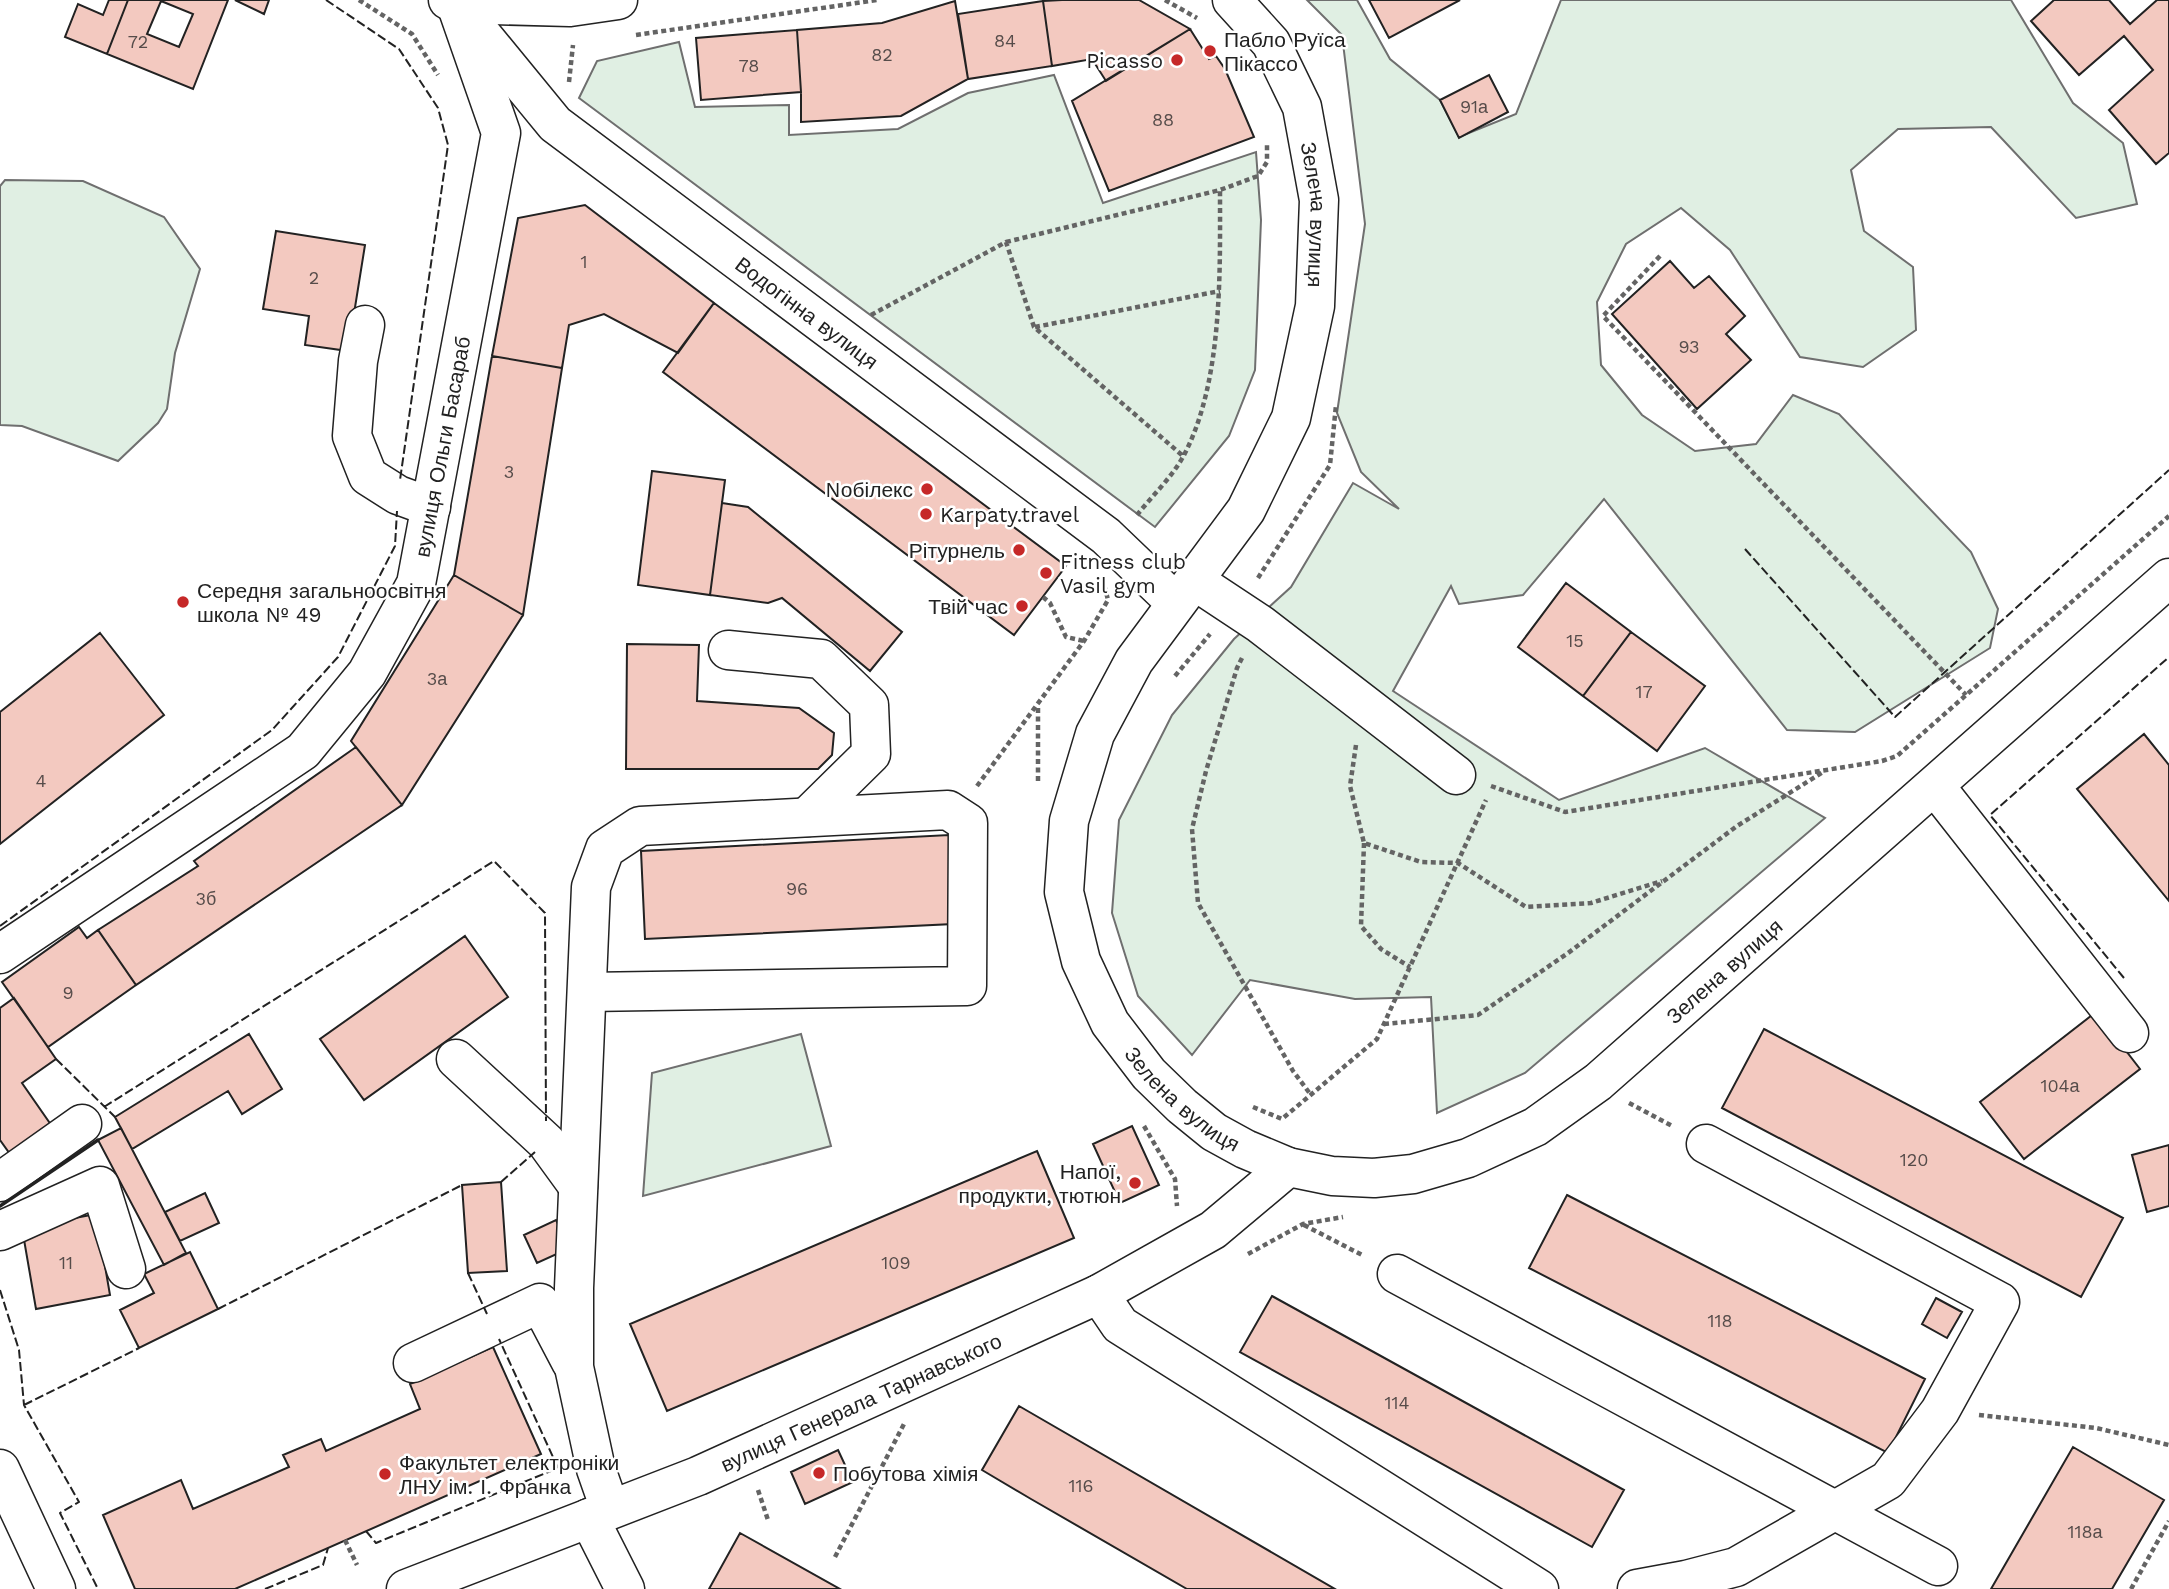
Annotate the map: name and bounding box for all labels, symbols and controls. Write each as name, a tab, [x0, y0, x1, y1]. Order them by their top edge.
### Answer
place label: Пабло Руїса Пікассо	[1224, 27, 1346, 76]
house number: 84	[994, 30, 1016, 51]
house number: 72	[128, 31, 148, 52]
marker: Пабло Руїса Пікассо	[1202, 43, 1218, 59]
house number: 82	[871, 44, 893, 65]
place label: Picasso	[1086, 48, 1163, 73]
marker: Picasso	[1169, 52, 1185, 68]
house number: 78	[739, 55, 759, 76]
house number: 91а	[1460, 96, 1489, 117]
house number: 88	[1152, 109, 1174, 130]
street label: Зелена вулиця	[1296, 140, 1331, 288]
house number: 1	[580, 251, 588, 272]
street label: Водогінна вулиця	[731, 251, 883, 374]
house number: 2	[309, 267, 319, 288]
street label: вулиця Ольги Басараб	[409, 334, 475, 559]
house number: 93	[1678, 336, 1700, 357]
house number: 3	[504, 461, 514, 482]
place label: Nобілекс	[825, 477, 913, 502]
marker: Nобілекс	[919, 481, 935, 497]
place label: Karpaty.travel	[940, 502, 1080, 527]
marker: Karpaty.travel	[918, 506, 934, 522]
place label: Рітурнель	[909, 538, 1005, 563]
marker: Рітурнель	[1011, 542, 1027, 558]
place label: Fitness club Vasil gym	[1060, 549, 1186, 598]
marker: Fitness club Vasil gym	[1038, 565, 1054, 581]
place label: Середня загальноосвітня школа № 49	[197, 578, 446, 627]
marker: Середня загальноосвітня школа № 49	[175, 594, 191, 610]
place label: Твій час	[928, 594, 1008, 619]
marker: Твій час	[1014, 598, 1030, 614]
house number: 15	[1566, 630, 1584, 651]
house number: 3а	[427, 668, 448, 689]
house number: 17	[1635, 681, 1653, 702]
house number: 4	[36, 770, 47, 791]
house number: 96	[786, 878, 808, 899]
house number: 3б	[196, 888, 216, 909]
street label: Зелена вулиця	[1661, 913, 1787, 1029]
house number: 9	[62, 982, 74, 1003]
street label: Зелена вулиця	[1120, 1042, 1244, 1156]
house number: 104а	[2040, 1075, 2081, 1096]
house number: 120	[1900, 1149, 1928, 1170]
place label: Напої, продукти, тютюн	[959, 1159, 1121, 1208]
marker: Напої, продукти, тютюн	[1127, 1175, 1143, 1191]
house number: 11	[59, 1252, 73, 1273]
house number: 109	[881, 1252, 911, 1273]
house number: 118	[1707, 1310, 1733, 1331]
street label: вулиця Генерала Тарнавського	[717, 1328, 1005, 1477]
house number: 114	[1384, 1392, 1410, 1413]
place label: Факультет електроніки ЛНУ ім. І. Франка	[399, 1450, 619, 1499]
place label: Побутова хімія	[833, 1461, 978, 1486]
marker: Побутова хімія	[811, 1465, 827, 1481]
marker: Факультет електроніки ЛНУ ім. І. Франка	[377, 1466, 393, 1482]
house number: 116	[1069, 1475, 1093, 1496]
house number: 118а	[2067, 1521, 2104, 1542]

